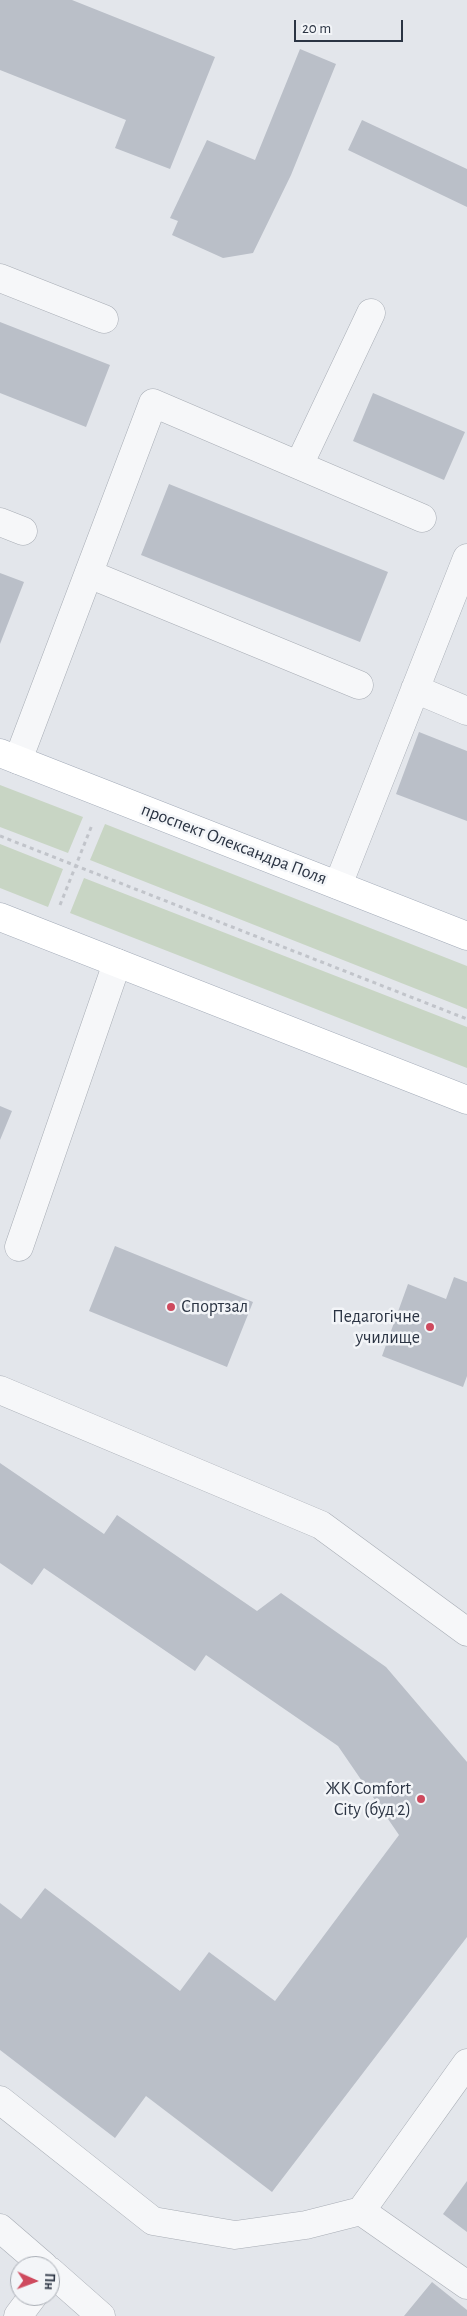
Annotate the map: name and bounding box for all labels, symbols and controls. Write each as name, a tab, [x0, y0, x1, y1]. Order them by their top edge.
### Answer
scale bar	[297, 10, 406, 42]
text: 20 m	[302, 21, 331, 36]
street label: проспект Олександра Поля	[138, 799, 330, 889]
place label: Спортзал	[181, 1296, 248, 1318]
marker: Спортзал	[165, 1301, 177, 1313]
place label: Педагогічне училище	[332, 1306, 420, 1348]
marker: Педагогічне училище	[424, 1321, 436, 1333]
place label: ЖК Comfort City (буд 2)	[325, 1778, 411, 1820]
marker: ЖК Comfort City (буд 2)	[415, 1793, 427, 1805]
north arrow	[10, 2256, 60, 2306]
text: Пн	[42, 2273, 56, 2290]

